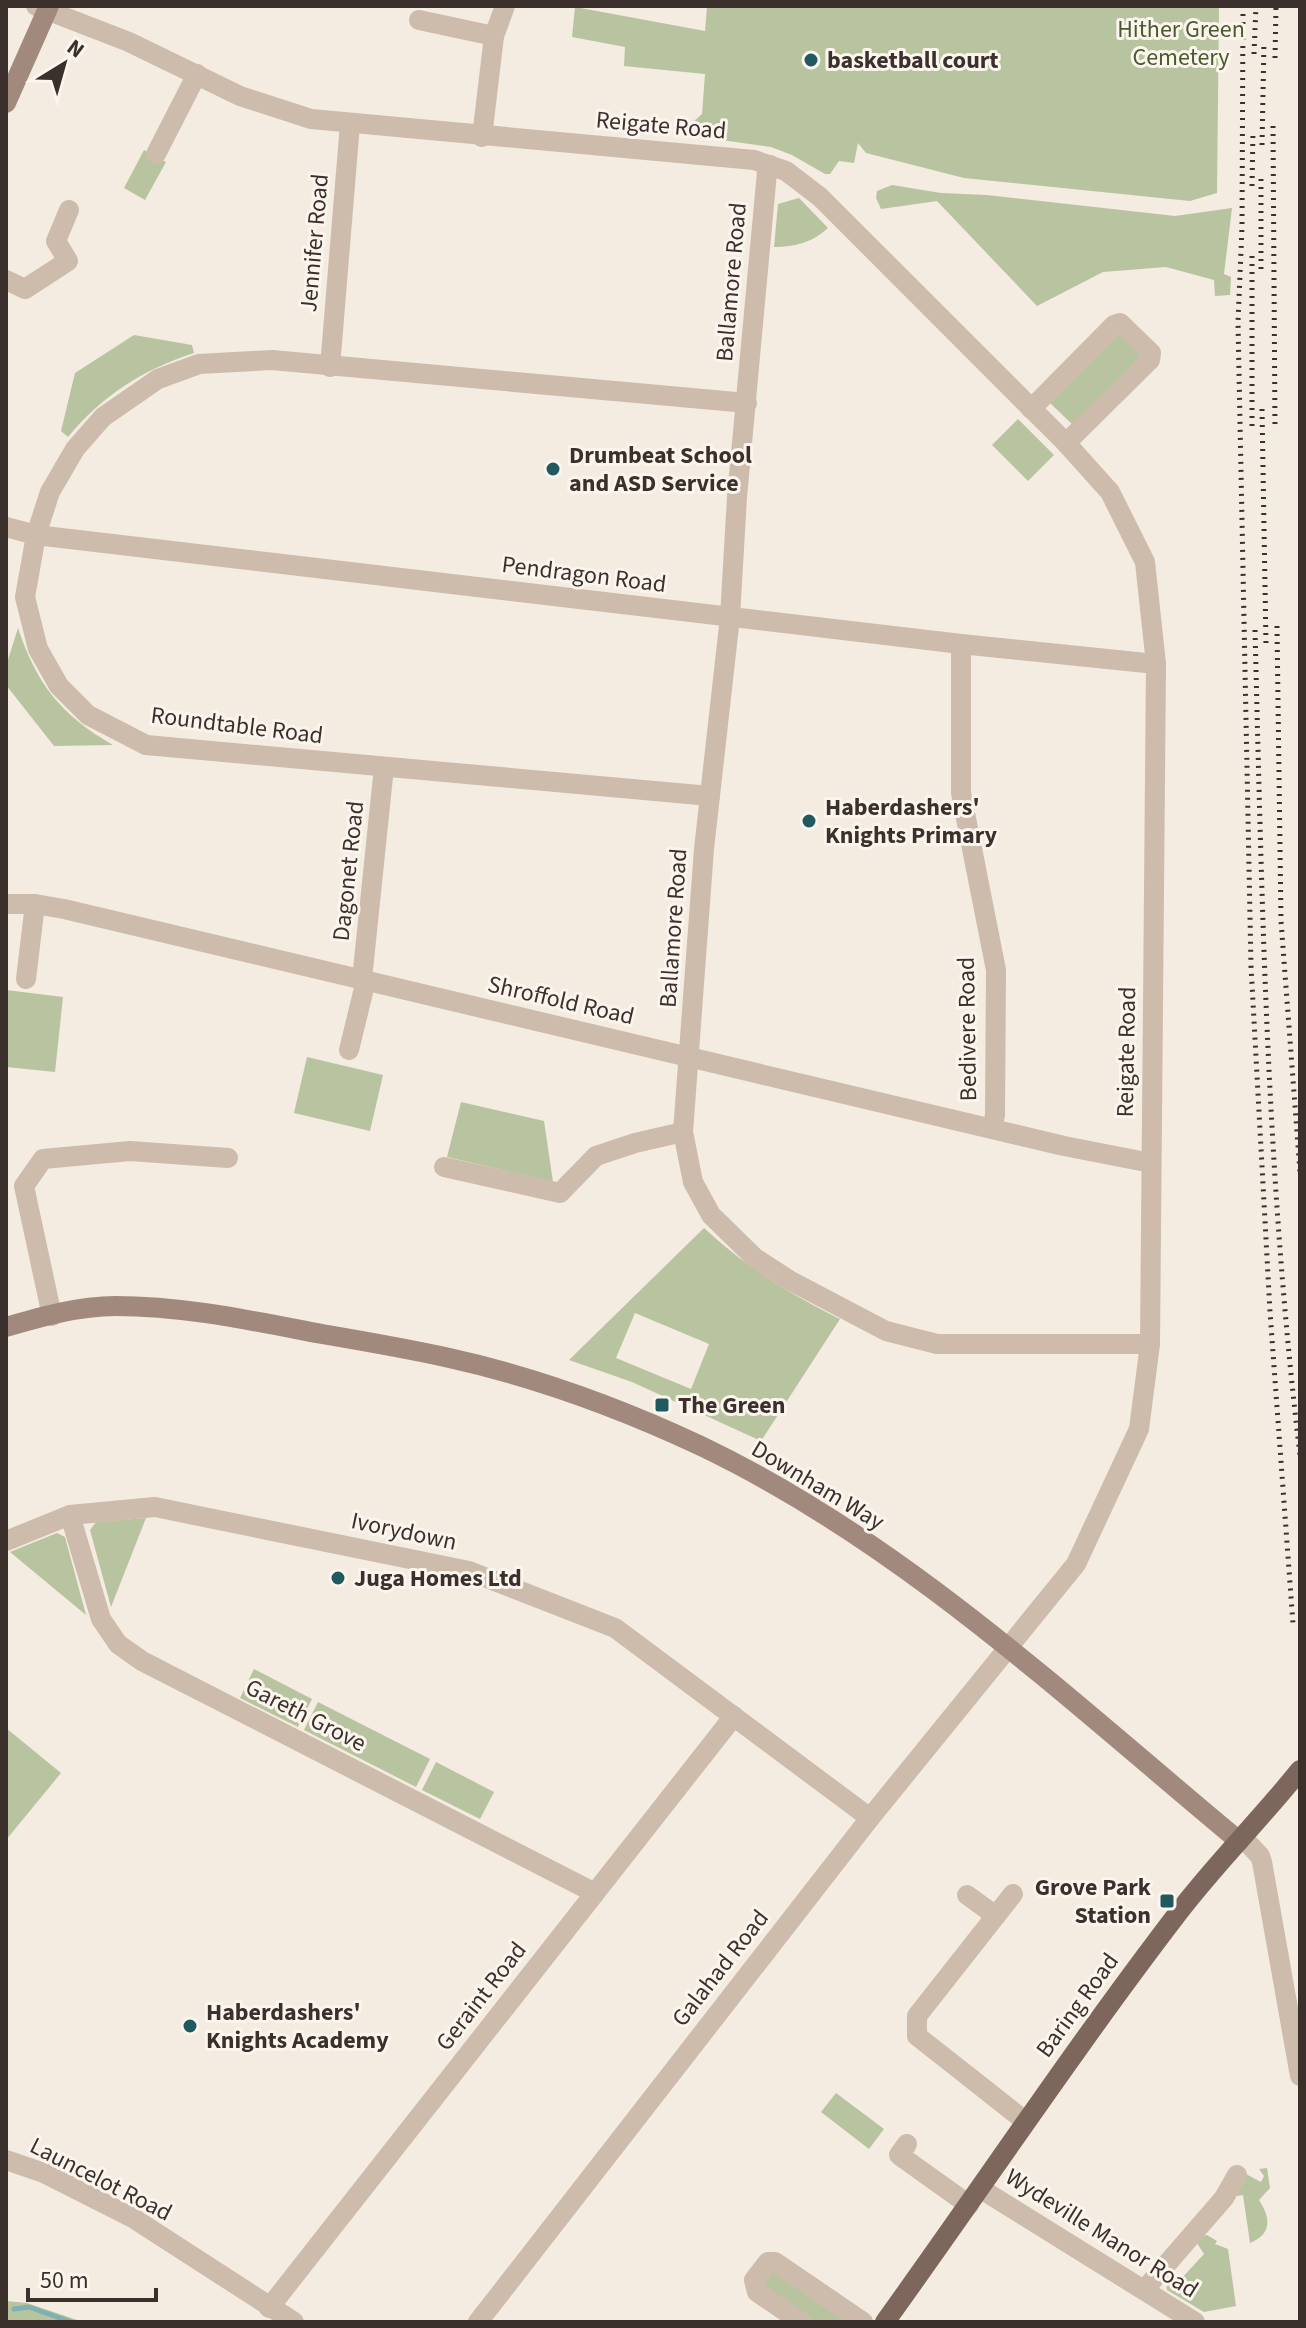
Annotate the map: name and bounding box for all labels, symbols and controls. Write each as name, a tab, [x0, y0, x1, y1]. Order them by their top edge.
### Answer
park label: Hither Green Cemetery	[1117, 12, 1245, 75]
north arrow	[24, 24, 104, 104]
text: N	[60, 32, 91, 66]
place label: basketball court	[827, 43, 999, 78]
marker: basketball court	[802, 51, 820, 69]
street label: Reigate Road	[594, 102, 728, 149]
street label: Jennifer Road	[291, 172, 338, 314]
street label: Ballamore Road	[707, 201, 756, 363]
place label: Drumbeat School and ASD Service	[569, 438, 752, 501]
marker: Drumbeat School and ASD Service	[544, 460, 562, 478]
street label: Pendragon Road	[500, 547, 668, 602]
street label: Roundtable Road	[149, 698, 325, 753]
place label: Haberdashers' Knights Primary	[825, 790, 997, 853]
street label: Dagonet Road	[324, 799, 373, 943]
marker: Haberdashers' Knights Primary	[800, 812, 818, 830]
street label: Ballamore Road	[650, 847, 697, 1009]
street label: Bedivere Road	[949, 956, 986, 1102]
street label: Shroffold Road	[484, 967, 638, 1034]
street label: Reigate Road	[1108, 986, 1145, 1118]
place label: The Green	[678, 1388, 786, 1423]
marker: The Green	[653, 1396, 671, 1414]
street label: Downham Way	[745, 1432, 891, 1539]
street label: Ivorydown	[348, 1503, 460, 1560]
place label: Juga Homes Ltd	[354, 1561, 522, 1596]
marker: Juga Homes Ltd	[329, 1569, 347, 1587]
street label: Gareth Grove	[239, 1670, 372, 1761]
place label: Grove Park Station	[1035, 1870, 1152, 1933]
marker: Grove Park Station	[1158, 1892, 1176, 1910]
street label: Galahad Road	[664, 1902, 777, 2034]
street label: Geraint Road	[428, 1934, 535, 2058]
street label: Baring Road	[1027, 1946, 1127, 2065]
place label: Haberdashers' Knights Academy	[206, 1995, 389, 2058]
marker: Haberdashers' Knights Academy	[181, 2017, 199, 2035]
street label: Launcelot Road	[24, 2129, 178, 2230]
street label: Wydeville Manor Road	[998, 2160, 1205, 2307]
scale bar	[28, 2252, 156, 2302]
text: 50 m	[40, 2263, 89, 2298]

